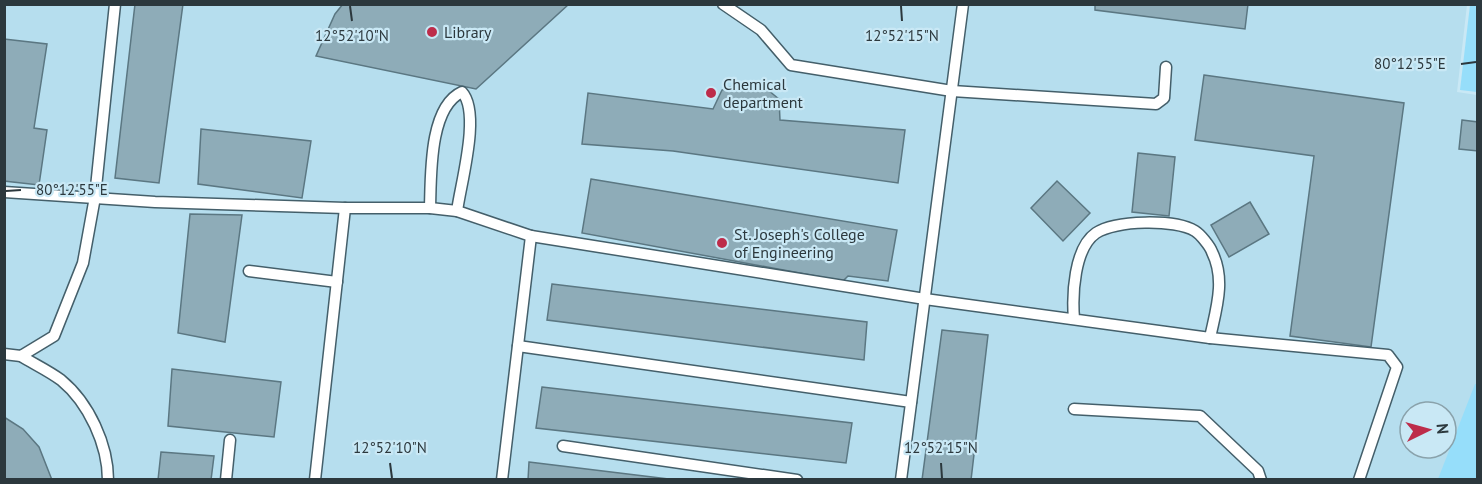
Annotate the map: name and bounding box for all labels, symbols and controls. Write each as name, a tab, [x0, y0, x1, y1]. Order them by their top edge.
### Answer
place label: Library	[444, 22, 492, 42]
marker: Library	[425, 25, 439, 39]
text: 12°52'10"N	[315, 26, 389, 45]
text: 12°52'15"N	[865, 26, 939, 45]
text: 80°12'55"E	[1374, 54, 1446, 73]
place label: Chemical department	[723, 74, 804, 112]
marker: Chemical department	[704, 86, 718, 100]
text: 80°12'55"E	[36, 180, 108, 199]
place label: St. Joseph's College of Engineering	[734, 224, 865, 262]
marker: St. Joseph's College of Engineering	[715, 236, 729, 250]
north arrow	[1398, 400, 1458, 460]
text: N	[1433, 423, 1453, 435]
text: 12°52'10"N	[353, 438, 427, 457]
text: 12°52'15"N	[904, 438, 978, 457]

